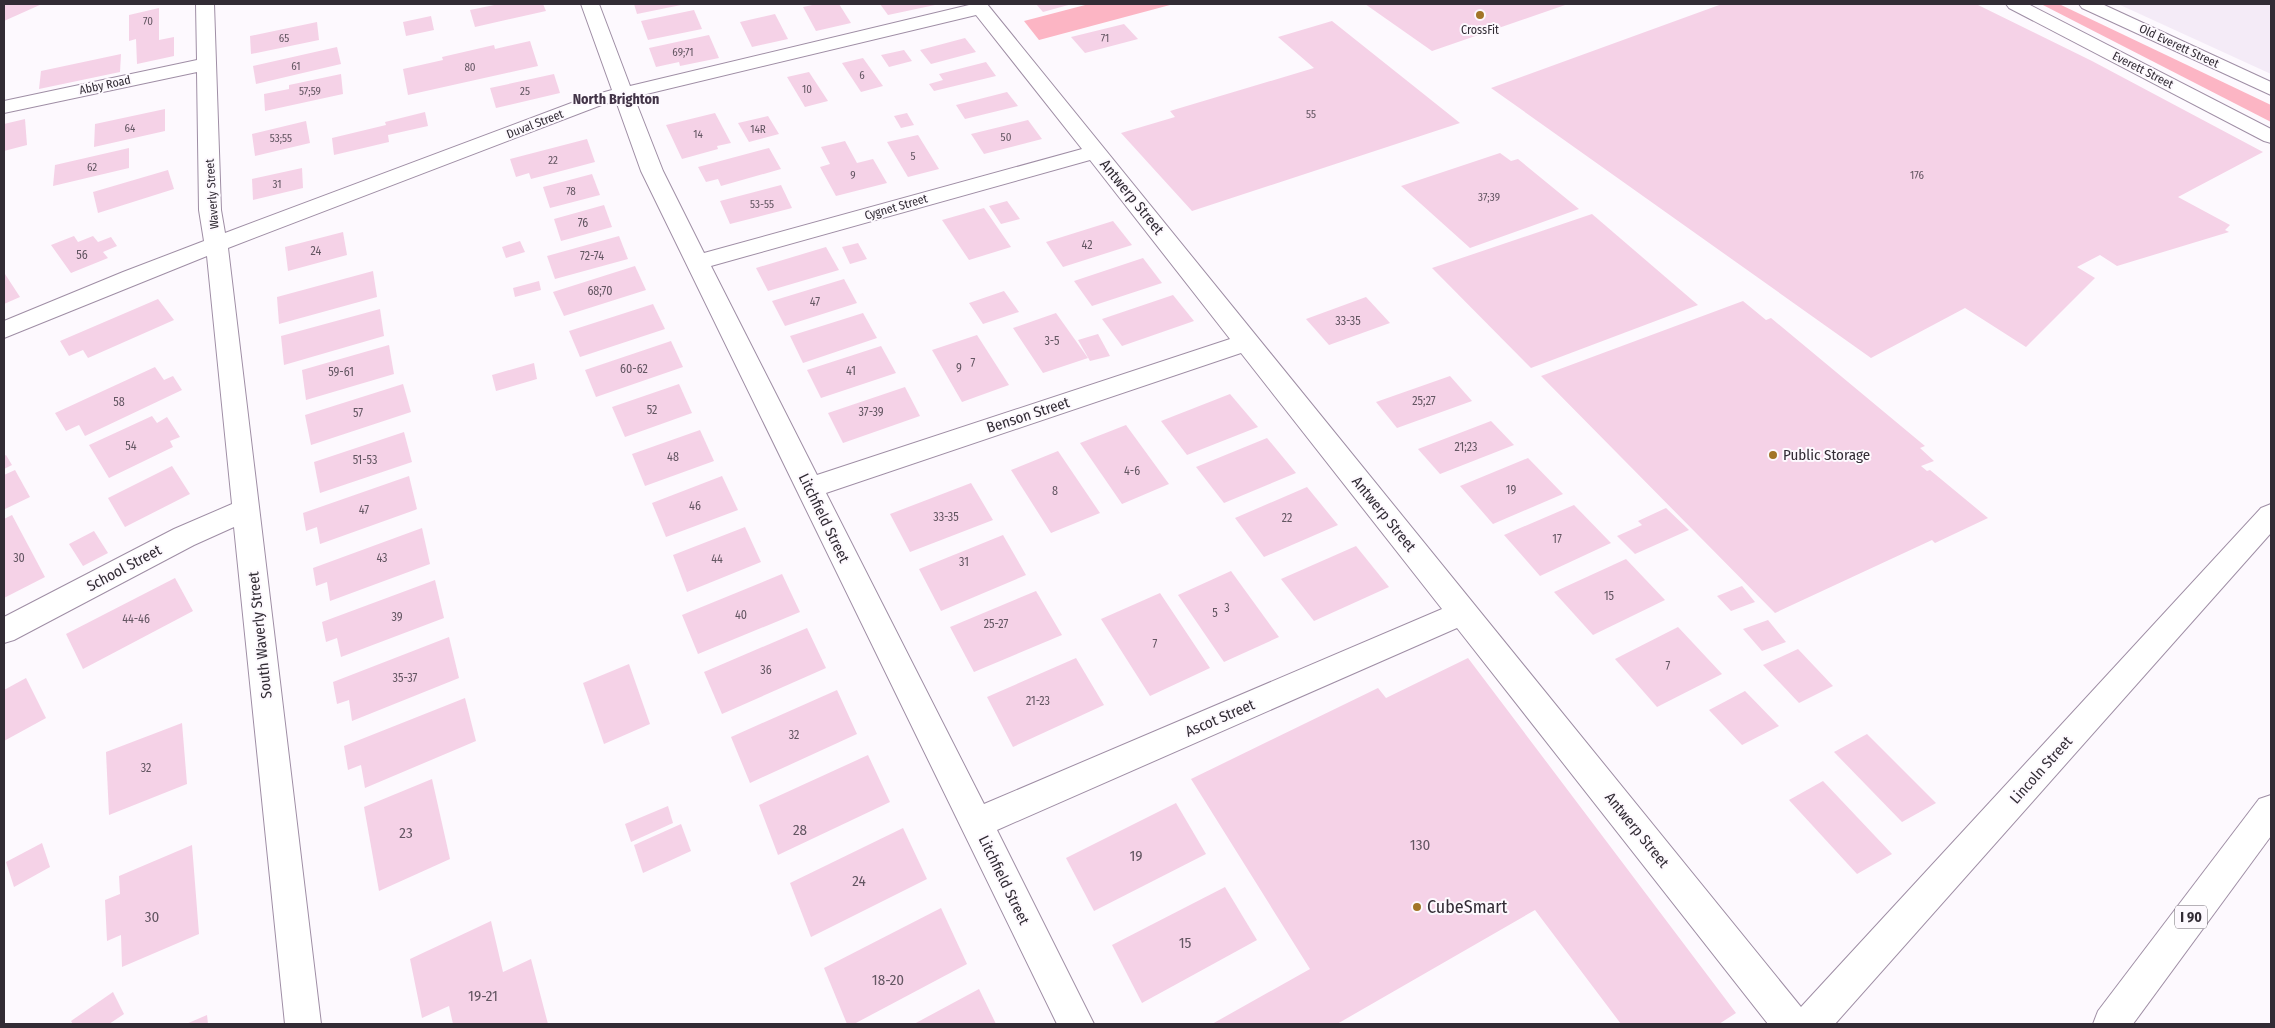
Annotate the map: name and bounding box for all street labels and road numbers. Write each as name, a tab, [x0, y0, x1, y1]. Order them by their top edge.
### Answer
street label: Old Everett Street	[2137, 21, 2221, 71]
street label: Everett Street	[2110, 48, 2176, 92]
street label: Abby Road	[78, 73, 132, 97]
street label: Duval Street	[505, 107, 565, 141]
street label: Antwerp Street	[1096, 156, 1168, 238]
street label: Waverly Street	[203, 158, 221, 230]
street label: Cygnet Street	[863, 191, 929, 223]
street label: Benson Street	[984, 393, 1072, 437]
street label: Litchfield Street	[795, 470, 853, 566]
street label: Antwerp Street	[1348, 473, 1420, 555]
street label: School Street	[84, 541, 164, 595]
street label: South Waverly Street	[244, 571, 276, 699]
street label: Ascot Street	[1183, 695, 1257, 741]
street label: Lincoln Street	[2006, 732, 2076, 807]
street label: Antwerp Street	[1601, 789, 1673, 871]
street label: Litchfield Street	[975, 832, 1033, 928]
road number: I 90	[2175, 906, 2207, 929]

